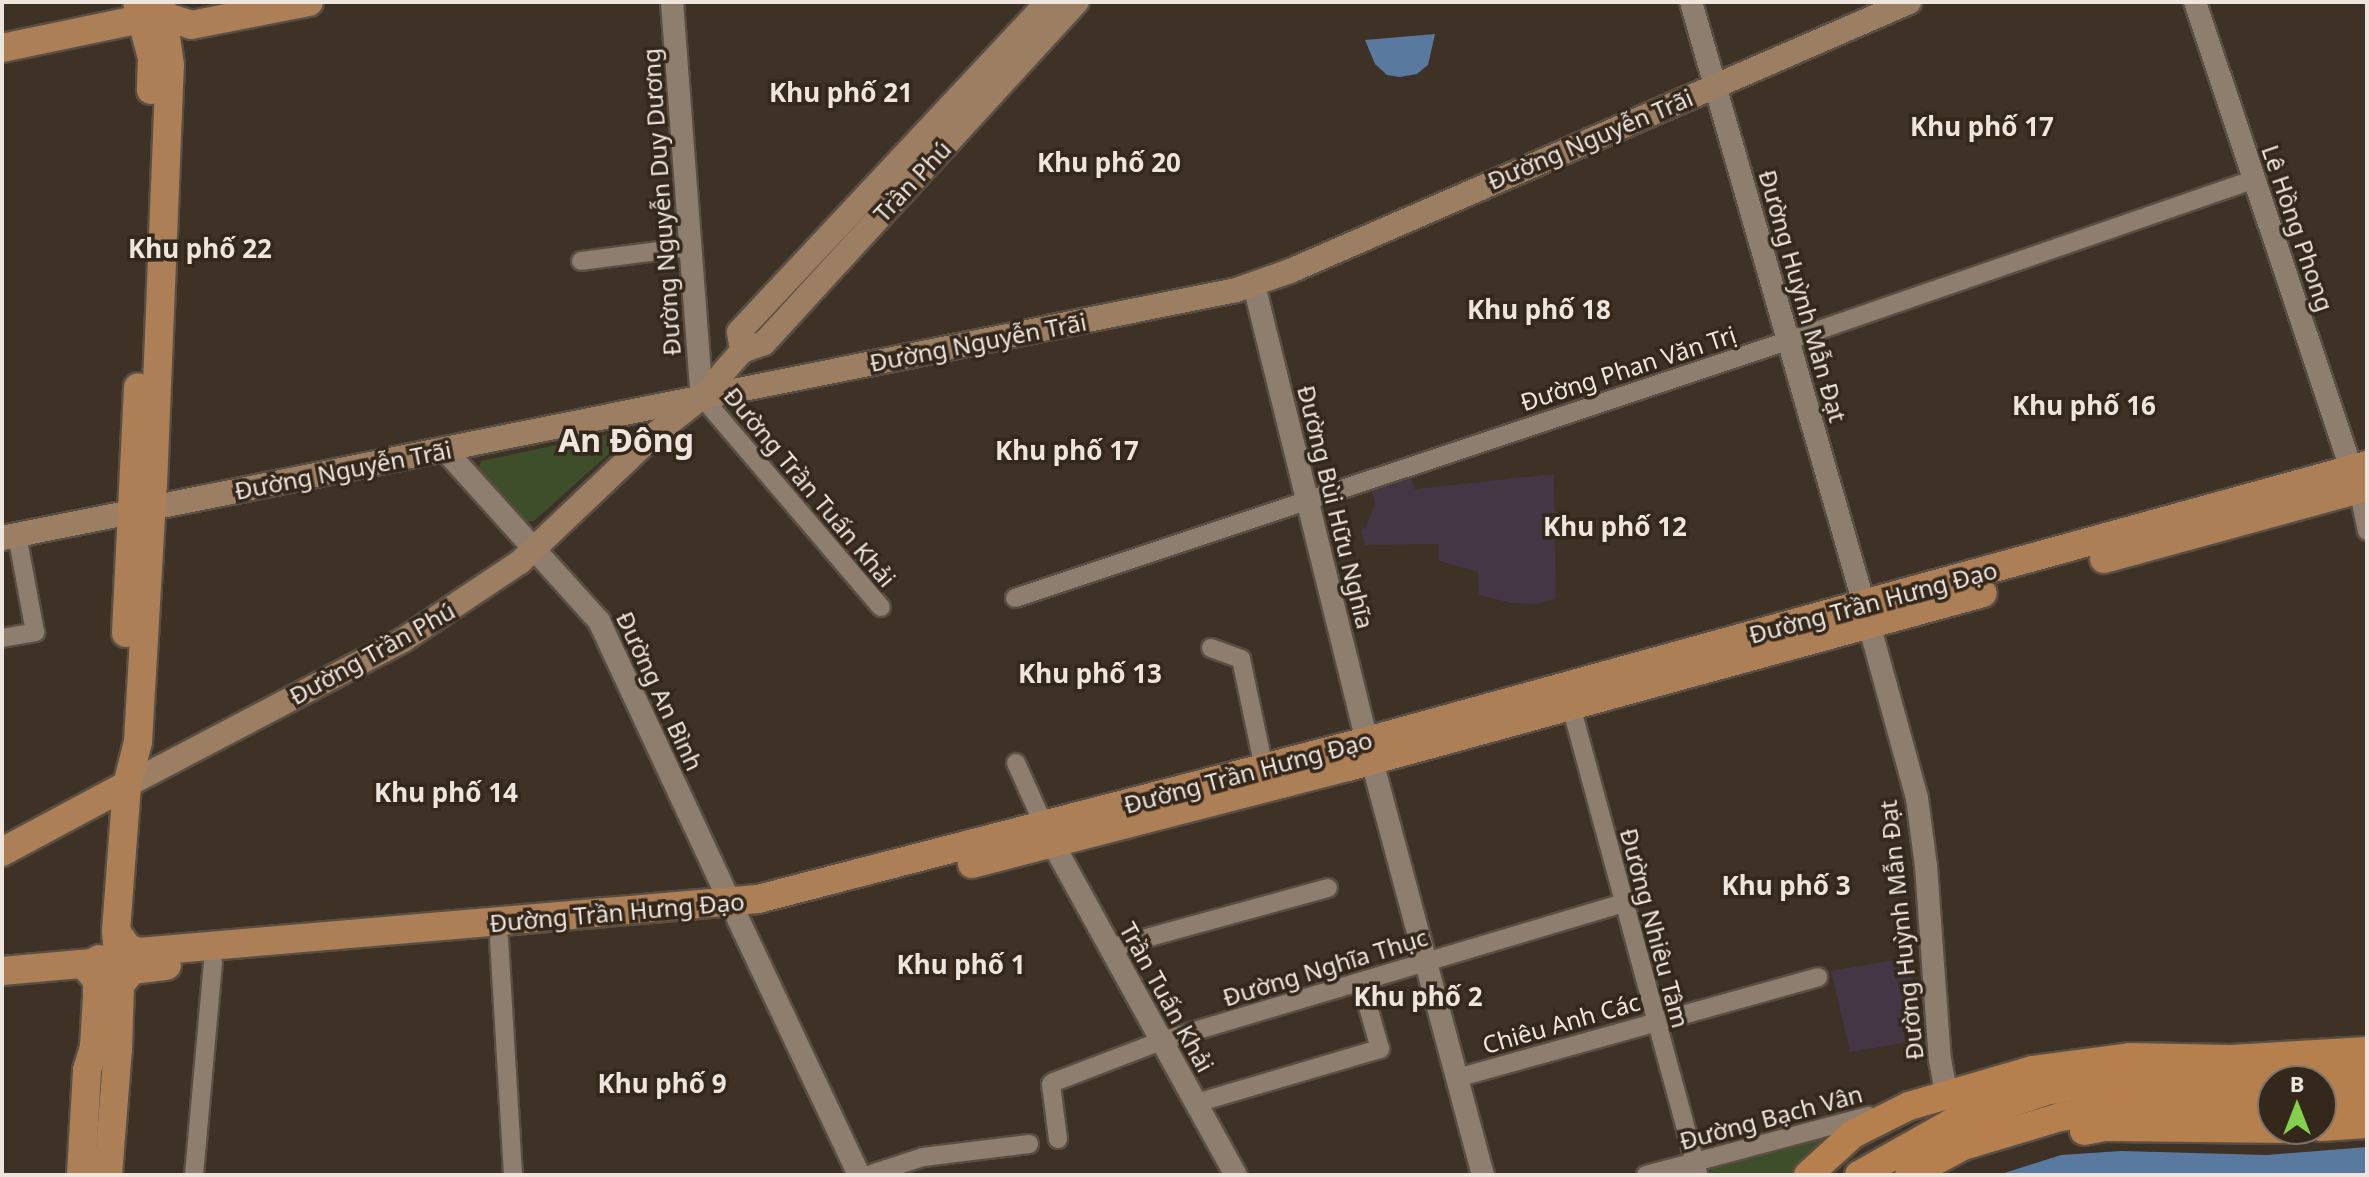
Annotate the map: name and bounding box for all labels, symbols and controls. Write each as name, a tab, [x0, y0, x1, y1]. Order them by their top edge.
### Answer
street label: Đường Nguyễn Duy Dương	[636, 47, 686, 357]
district label: Khu phố 21	[769, 77, 913, 109]
street label: Đường Nguyễn Trãi	[1483, 83, 1697, 195]
district label: Khu phố 17	[1910, 111, 2054, 143]
street label: Trần Phú	[867, 135, 957, 227]
street label: Lê Hồng Phong	[2256, 141, 2340, 315]
district label: Khu phố 20	[1037, 147, 1181, 179]
street label: Đường Huỳnh Mẫn Đạt	[1753, 167, 1853, 425]
district label: Khu phố 22	[128, 233, 272, 265]
district label: Khu phố 18	[1467, 294, 1611, 326]
street label: Đường Nguyễn Trãi	[867, 307, 1089, 377]
street label: Đường Phan Văn Trị	[1517, 320, 1739, 416]
street label: Đường Trần Tuấn Khải	[718, 381, 902, 593]
street label: Đường Bùi Hữu Nghĩa	[1292, 382, 1380, 632]
district label: Khu phố 16	[2012, 390, 2156, 422]
district label: An Đông	[558, 421, 694, 459]
street label: Đường Nguyễn Trãi	[232, 435, 454, 505]
district label: Khu phố 17	[995, 435, 1139, 467]
district label: Khu phố 12	[1543, 511, 1687, 543]
street label: Đường Trần Hưng Đạo	[1746, 555, 2000, 649]
street label: Đường Trần Phú	[284, 596, 460, 710]
street label: Đường An Bình	[611, 607, 709, 775]
district label: Khu phố 13	[1018, 658, 1162, 690]
street label: Đường Trần Hưng Đạo	[1121, 725, 1375, 819]
district label: Khu phố 14	[374, 777, 518, 809]
street label: Đường Huỳnh Mẫn Đạt	[1873, 799, 1929, 1061]
street label: Đường Nhiêu Tâm	[1614, 825, 1696, 1031]
district label: Khu phố 3	[1721, 870, 1851, 902]
street label: Đường Trần Hưng Đạo	[488, 887, 746, 937]
street label: Trần Tuấn Khải	[1114, 917, 1220, 1077]
street label: Đường Nghĩa Thục	[1219, 922, 1431, 1012]
district label: Khu phố 1	[896, 949, 1026, 981]
district label: Khu phố 2	[1353, 981, 1483, 1013]
street label: Chiêu Anh Các	[1479, 987, 1643, 1059]
north arrow	[2257, 1065, 2337, 1145]
district label: Khu phố 9	[597, 1068, 727, 1100]
text: B	[2290, 1068, 2304, 1098]
street label: Đường Bạch Vân	[1676, 1079, 1866, 1155]

